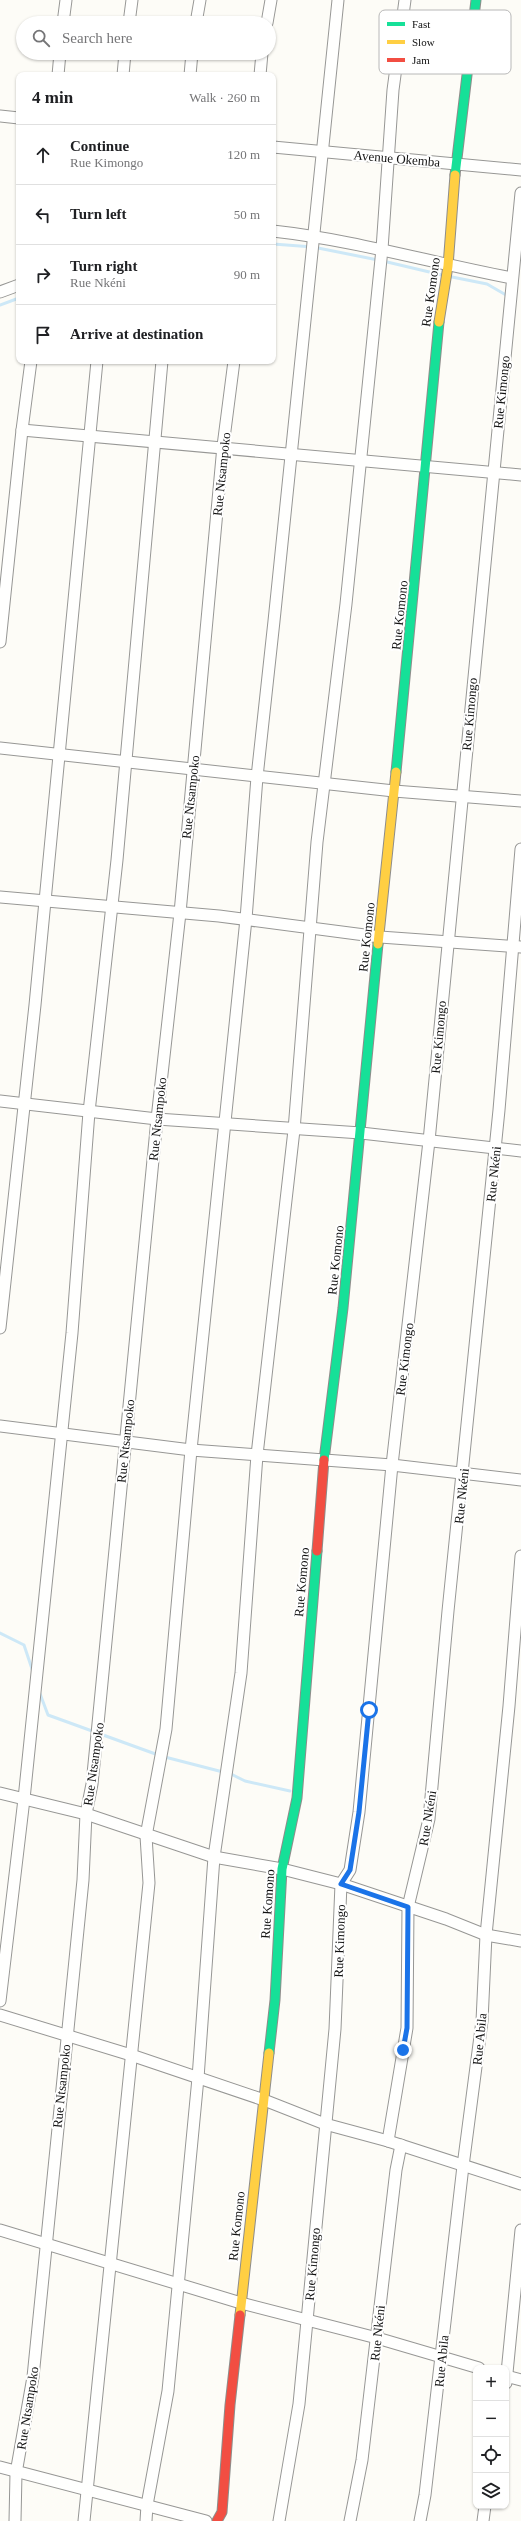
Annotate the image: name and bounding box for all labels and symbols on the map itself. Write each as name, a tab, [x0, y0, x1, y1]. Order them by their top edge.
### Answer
legend	[379, 10, 511, 74]
text: Fast	[412, 18, 430, 30]
text: Slow	[412, 36, 435, 48]
text: Jam	[412, 54, 430, 66]
street label: Avenue Okemba	[353, 147, 441, 170]
street label: Rue Komono	[418, 257, 443, 328]
street label: Rue Kimongo	[490, 355, 513, 429]
street label: Rue Ntsampoko	[210, 431, 233, 517]
street label: Rue Komono	[388, 580, 411, 650]
street label: Rue Kimongo	[459, 677, 480, 751]
street label: Rue Ntsampoko	[179, 754, 202, 840]
street label: Rue Komono	[355, 902, 378, 972]
street label: Rue Kimongo	[428, 1000, 449, 1074]
street label: Rue Ntsampoko	[146, 1076, 169, 1162]
street label: Rue Nkéni	[483, 1145, 504, 1203]
street label: Rue Komono	[324, 1225, 347, 1295]
street label: Rue Kimongo	[393, 1322, 416, 1396]
street label: Rue Ntsampoko	[114, 1398, 137, 1484]
street label: Rue Nkéni	[451, 1467, 472, 1525]
street label: Rue Komono	[291, 1547, 312, 1617]
route start	[360, 1701, 378, 1719]
street label: Rue Ntsampoko	[80, 1721, 107, 1807]
street label: Rue Nkéni	[416, 1789, 439, 1847]
street label: Rue Komono	[258, 1869, 277, 1939]
street label: Rue Kimongo	[331, 1904, 348, 1978]
street label: Rue Abila	[469, 2012, 490, 2066]
route end	[394, 2041, 412, 2059]
street label: Rue Ntsampoko	[50, 2043, 73, 2129]
street label: Rue Komono	[225, 2191, 248, 2261]
street label: Rue Kimongo	[302, 2227, 323, 2301]
street label: Rue Nkéni	[367, 2304, 388, 2362]
street label: Rue Abila	[431, 2334, 452, 2388]
street label: Rue Ntsampoko	[14, 2365, 41, 2451]

